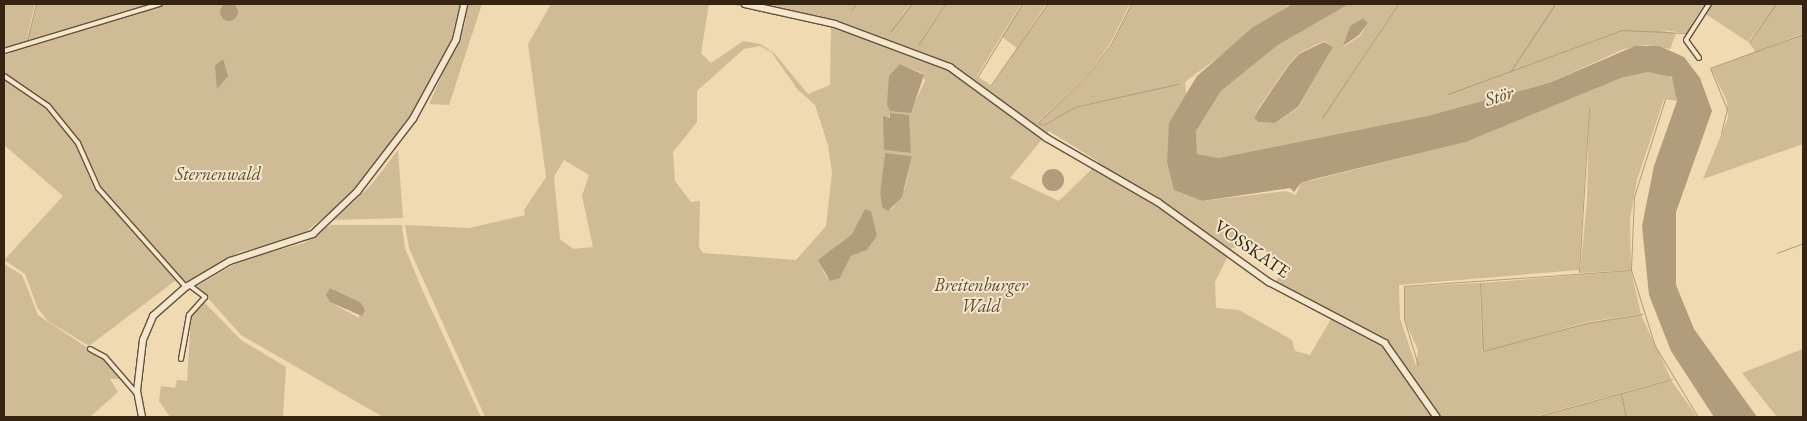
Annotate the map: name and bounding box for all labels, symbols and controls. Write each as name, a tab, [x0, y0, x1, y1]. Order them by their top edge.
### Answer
water label: Stör	[1482, 81, 1516, 111]
park label: Sternenwald	[175, 163, 261, 185]
street label: VOSSKATE	[1210, 215, 1294, 283]
park label: Breitenburger Wald	[934, 275, 1028, 318]

